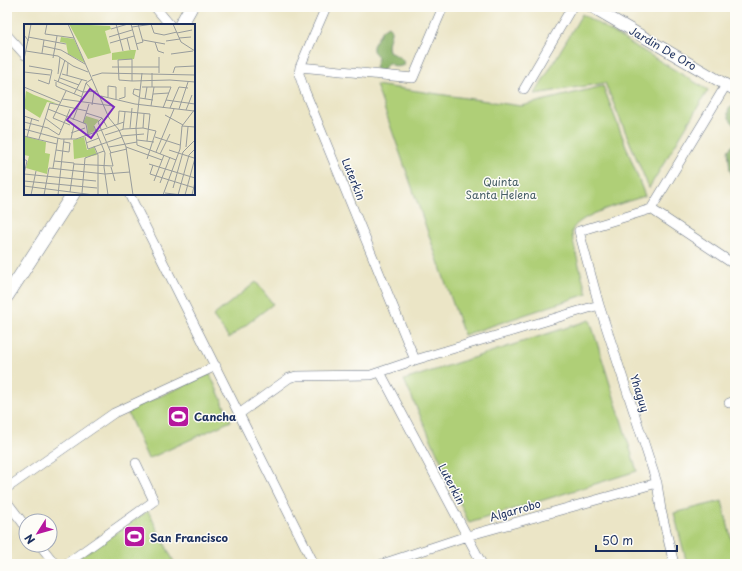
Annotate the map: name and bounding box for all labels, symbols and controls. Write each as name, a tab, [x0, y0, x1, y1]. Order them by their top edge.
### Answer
street label: Jardin De Oro	[626, 22, 700, 74]
inset map	[24, 24, 195, 195]
street label: Luterkin	[338, 155, 370, 203]
park label: Quinta Santa Helena	[466, 173, 537, 203]
street label: Yhaguy	[626, 372, 654, 414]
sports icon: Cancha	[166, 403, 192, 429]
place label: Cancha	[194, 408, 237, 425]
street label: Luterkin	[434, 461, 470, 507]
street label: Algarrobo	[487, 495, 543, 525]
north arrow	[18, 513, 58, 553]
sports icon: San Francisco	[122, 524, 148, 550]
scale bar	[596, 527, 677, 553]
place label: San Francisco	[150, 529, 229, 546]
text: N	[20, 530, 39, 548]
text: 50 m	[602, 531, 633, 549]

